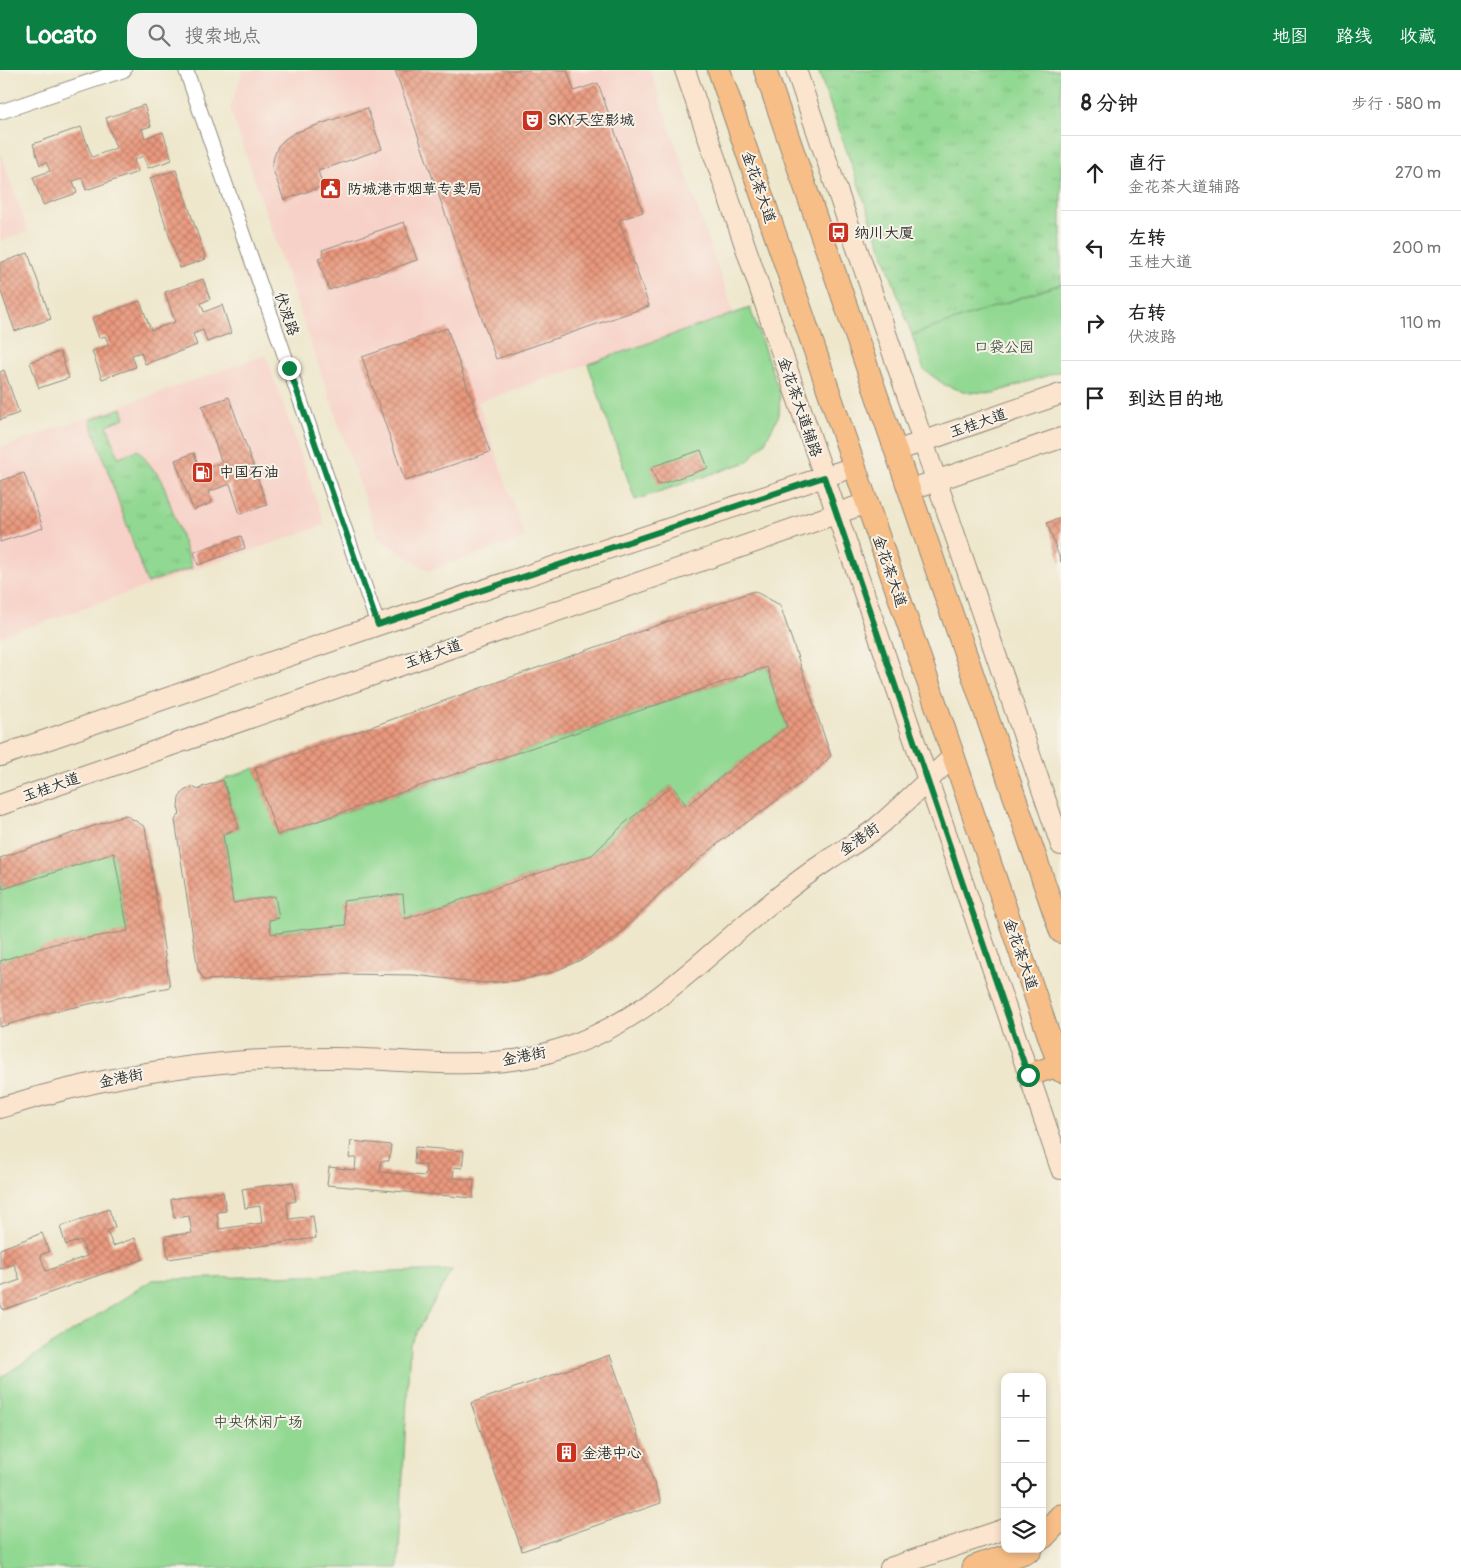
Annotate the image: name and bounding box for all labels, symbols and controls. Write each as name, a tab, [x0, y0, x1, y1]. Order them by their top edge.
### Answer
search box	[127, 13, 477, 58]
text: Locato	[25, 21, 97, 50]
icon: search	[145, 21, 173, 49]
text: 搜索地点	[185, 24, 261, 48]
text: 地图	[1272, 25, 1308, 48]
text: 路线	[1336, 25, 1372, 48]
text: 收藏	[1400, 25, 1436, 48]
text: 8 分钟	[1081, 90, 1138, 117]
text: 步行 · 580 m	[1352, 94, 1441, 114]
theatre icon: SKY天空影城	[520, 108, 544, 132]
place label: SKY天空影城	[548, 111, 635, 130]
street label: 金花茶大道	[737, 149, 780, 226]
text: 直行	[1128, 151, 1166, 175]
icon: ahead	[1081, 159, 1109, 187]
text: 270 m	[1395, 163, 1441, 183]
public building icon: 防城港市烟草专卖局	[319, 177, 343, 201]
text: 金花茶大道辅路	[1128, 177, 1240, 197]
place label: 防城港市烟草专卖局	[347, 180, 482, 199]
bus stop icon: 纳川大厦	[826, 221, 850, 245]
place label: 纳川大厦	[854, 224, 914, 243]
text: 左转	[1128, 226, 1166, 250]
icon: left	[1081, 234, 1109, 262]
text: 200 m	[1393, 238, 1441, 258]
text: 玉桂大道	[1128, 252, 1192, 272]
street label: 伏波路	[270, 290, 303, 339]
text: 右转	[1128, 301, 1166, 325]
icon: right	[1081, 309, 1109, 337]
text: 110 m	[1400, 313, 1441, 333]
text: 伏波路	[1128, 327, 1176, 347]
park label: 口袋公园	[974, 338, 1034, 357]
street label: 金花茶大道辅路	[773, 354, 826, 460]
route end	[278, 357, 301, 380]
icon: arrive	[1081, 384, 1109, 412]
text: 到达目的地	[1128, 387, 1223, 411]
street label: 玉桂大道	[947, 405, 1010, 442]
fuel station icon: 中国石油	[191, 460, 215, 484]
place label: 中国石油	[219, 463, 279, 482]
street label: 金花茶大道	[868, 533, 911, 610]
street label: 玉桂大道	[402, 636, 465, 673]
street label: 玉桂大道	[20, 769, 83, 806]
street label: 金港街	[835, 819, 883, 860]
street label: 金花茶大道	[999, 916, 1042, 993]
street label: 金港街	[500, 1043, 548, 1070]
route start	[1017, 1064, 1040, 1087]
street label: 金港街	[97, 1065, 145, 1092]
map controls	[1001, 1373, 1046, 1553]
button: +	[1001, 1373, 1046, 1418]
park label: 中央休闲广场	[213, 1413, 303, 1432]
button: −	[1001, 1418, 1046, 1463]
building icon: 金港中心	[554, 1441, 578, 1465]
place label: 金港中心	[582, 1444, 642, 1463]
button: locate	[1001, 1463, 1046, 1508]
button: layers	[1001, 1508, 1046, 1553]

